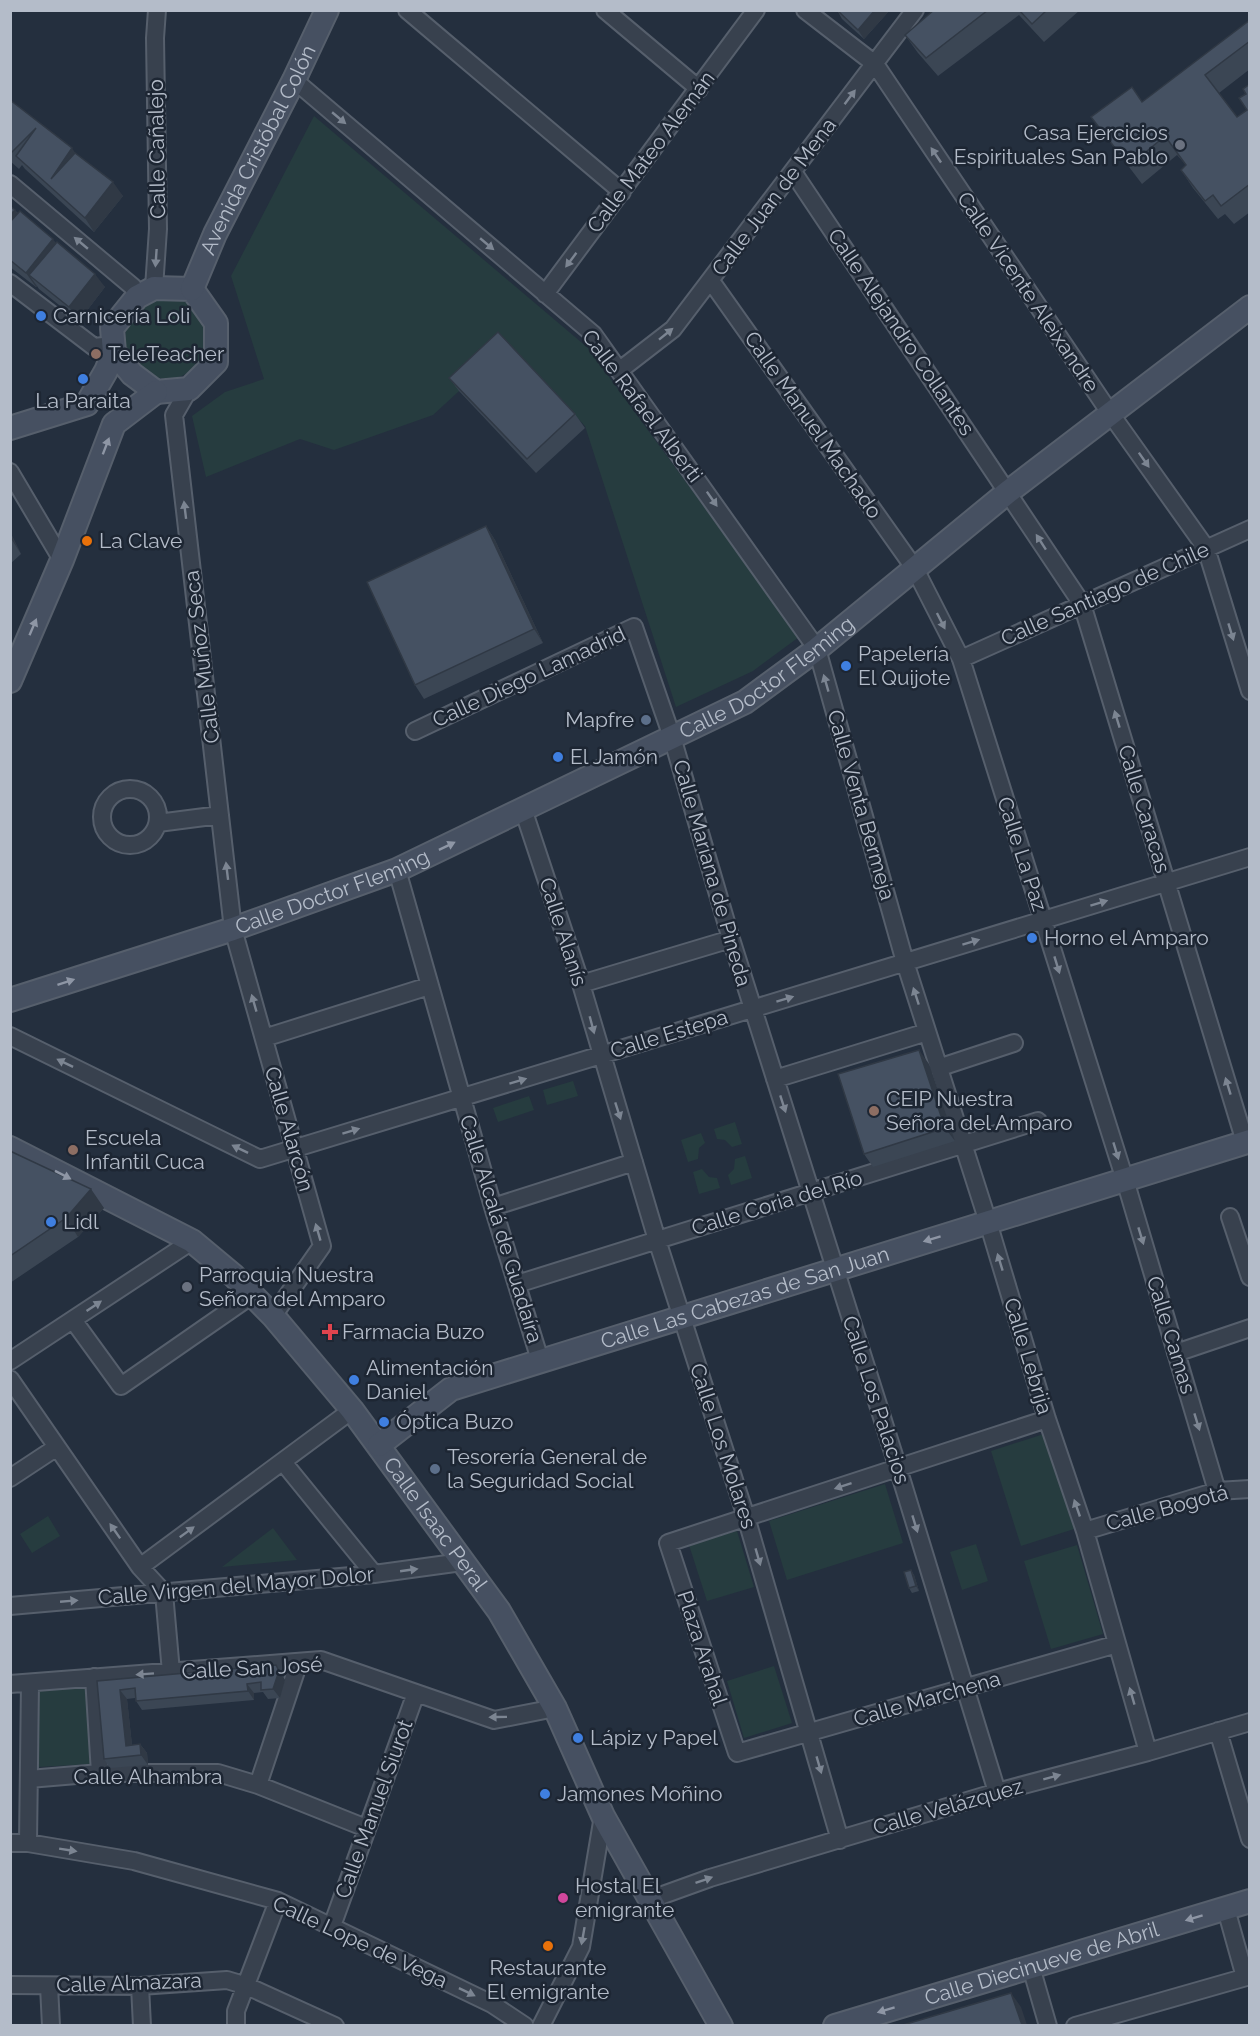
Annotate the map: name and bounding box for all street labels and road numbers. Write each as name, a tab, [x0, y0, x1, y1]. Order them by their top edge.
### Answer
street label: Avenida Cristóbal Colón	[195, 41, 321, 258]
street label: Calle Mateo Alemán	[582, 66, 720, 238]
street label: Calle Cañalejo	[143, 79, 170, 219]
street label: Calle Juan de Mena	[706, 113, 841, 280]
street label: Calle Vicente Aleixandre	[952, 187, 1105, 397]
street label: Calle Alejandro Collantes	[823, 224, 980, 440]
street label: Calle Rafael Alberti	[577, 325, 708, 487]
street label: Calle Manuel Machado	[739, 326, 888, 523]
street label: Calle Santiago de Chile	[997, 536, 1213, 651]
street label: Calle Muñoz Seca	[178, 569, 225, 745]
street label: Calle Doctor Fleming	[675, 611, 859, 744]
street label: Calle Diego Lamadrid	[428, 621, 629, 732]
street label: Calle Venta Bermeja	[822, 707, 901, 903]
street label: Calle Caracas	[1113, 742, 1176, 876]
street label: Calle Mariana de Pineda	[668, 757, 757, 989]
street label: Calle La Paz	[992, 794, 1053, 914]
street label: Calle Doctor Fleming	[232, 843, 433, 939]
street label: Calle Alanís	[534, 874, 593, 989]
street label: Calle Estepa	[607, 1004, 731, 1063]
street label: Calle Alarcón	[260, 1063, 319, 1194]
street label: Calle Alcalá de Guadaíra	[455, 1112, 548, 1346]
street label: Calle Coria del Río	[689, 1165, 865, 1240]
street label: Calle Las Cabezas de San Juan	[597, 1241, 892, 1354]
street label: Calle Camas	[1142, 1273, 1201, 1397]
street label: Calle Lebrija	[999, 1295, 1058, 1417]
street label: Calle Los Palacios	[838, 1313, 915, 1487]
street label: Calle Los Molares	[685, 1360, 762, 1532]
street label: Calle Isaac Peral	[379, 1452, 493, 1596]
street label: Calle Bogotá	[1103, 1479, 1231, 1536]
street label: Calle Virgen del Mayor Dolor	[97, 1561, 376, 1610]
street label: Plaza Arahal	[672, 1587, 733, 1709]
street label: Calle San José	[181, 1651, 323, 1684]
street label: Calle Marchena	[851, 1666, 1003, 1731]
street label: Calle Manuel Siurot	[330, 1716, 417, 1902]
street label: Calle Alhambra	[74, 1764, 222, 1789]
street label: Calle Velázquez	[870, 1773, 1026, 1840]
street label: Calle Lope de Vega	[269, 1890, 451, 1993]
street label: Calle Diecinueve de Abril	[922, 1916, 1162, 2010]
street label: Calle Almazara	[56, 1967, 202, 1998]

